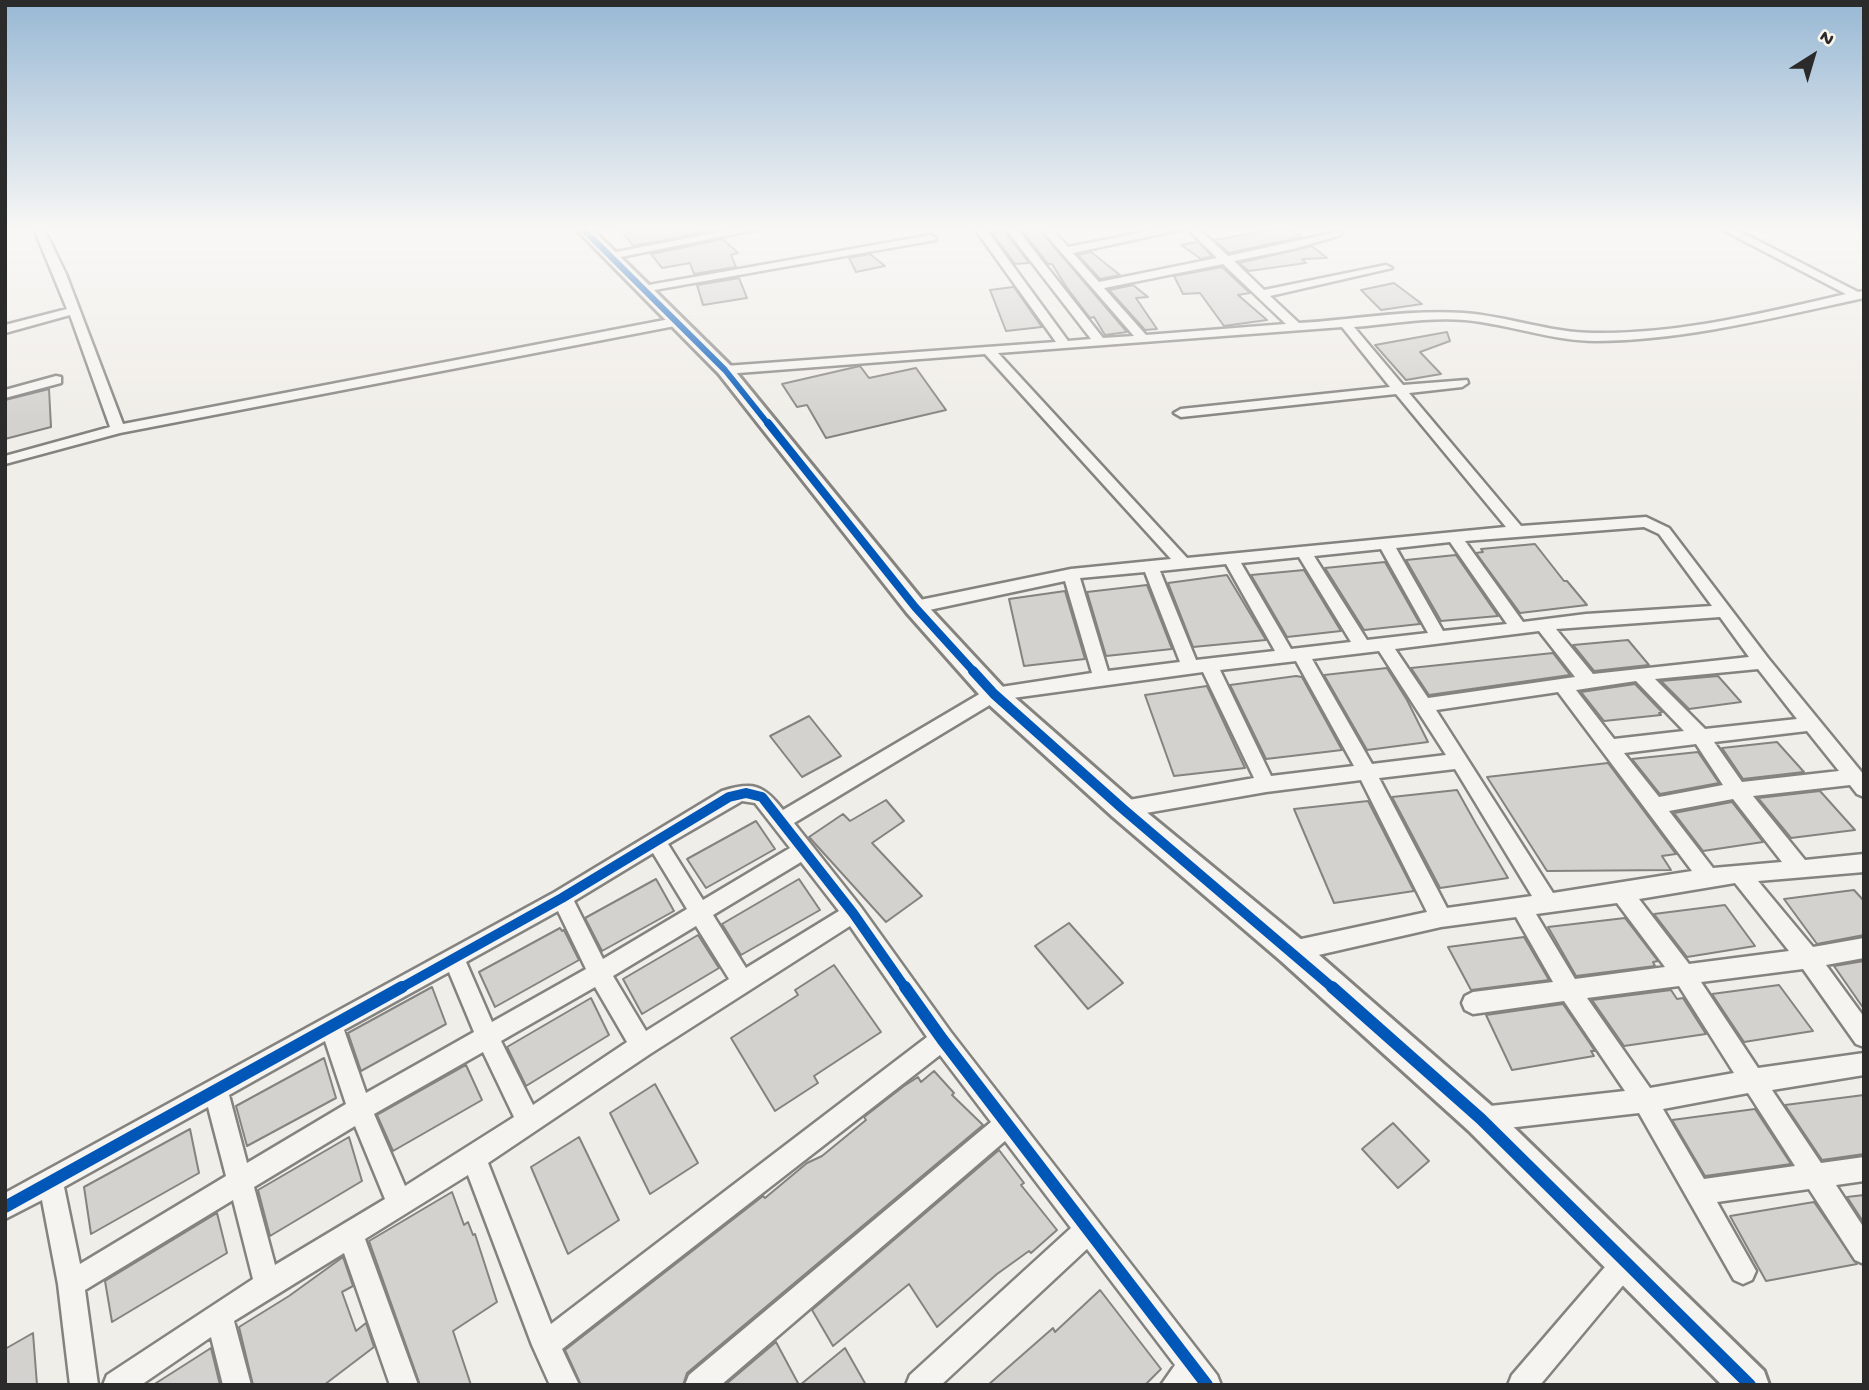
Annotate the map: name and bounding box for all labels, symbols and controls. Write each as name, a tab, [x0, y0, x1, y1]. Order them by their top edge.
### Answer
north arrow	[1778, 21, 1848, 91]
text: N	[1814, 26, 1838, 52]

